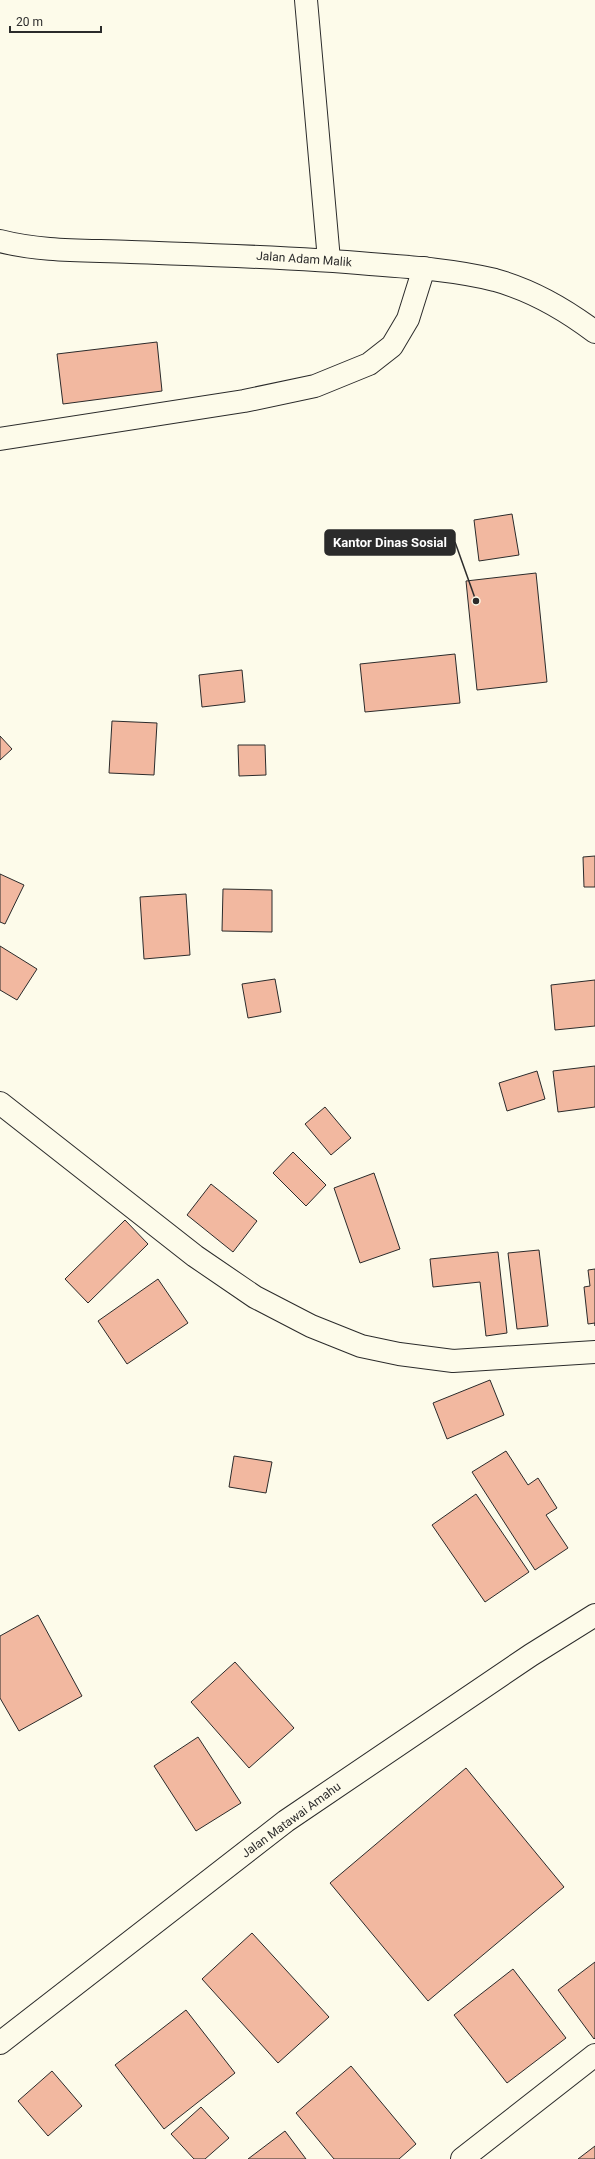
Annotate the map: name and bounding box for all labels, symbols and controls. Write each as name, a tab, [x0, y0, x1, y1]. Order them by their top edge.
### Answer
scale bar	[10, 8, 101, 34]
text: 20 m	[16, 15, 43, 29]
street label: Jalan Adam Malik	[256, 249, 353, 269]
callout: Kantor Dinas Sosial	[325, 530, 455, 555]
text: Kantor Dinas Sosial	[333, 535, 447, 550]
street label: Jalan Matawai Amahu	[239, 1779, 343, 1861]

